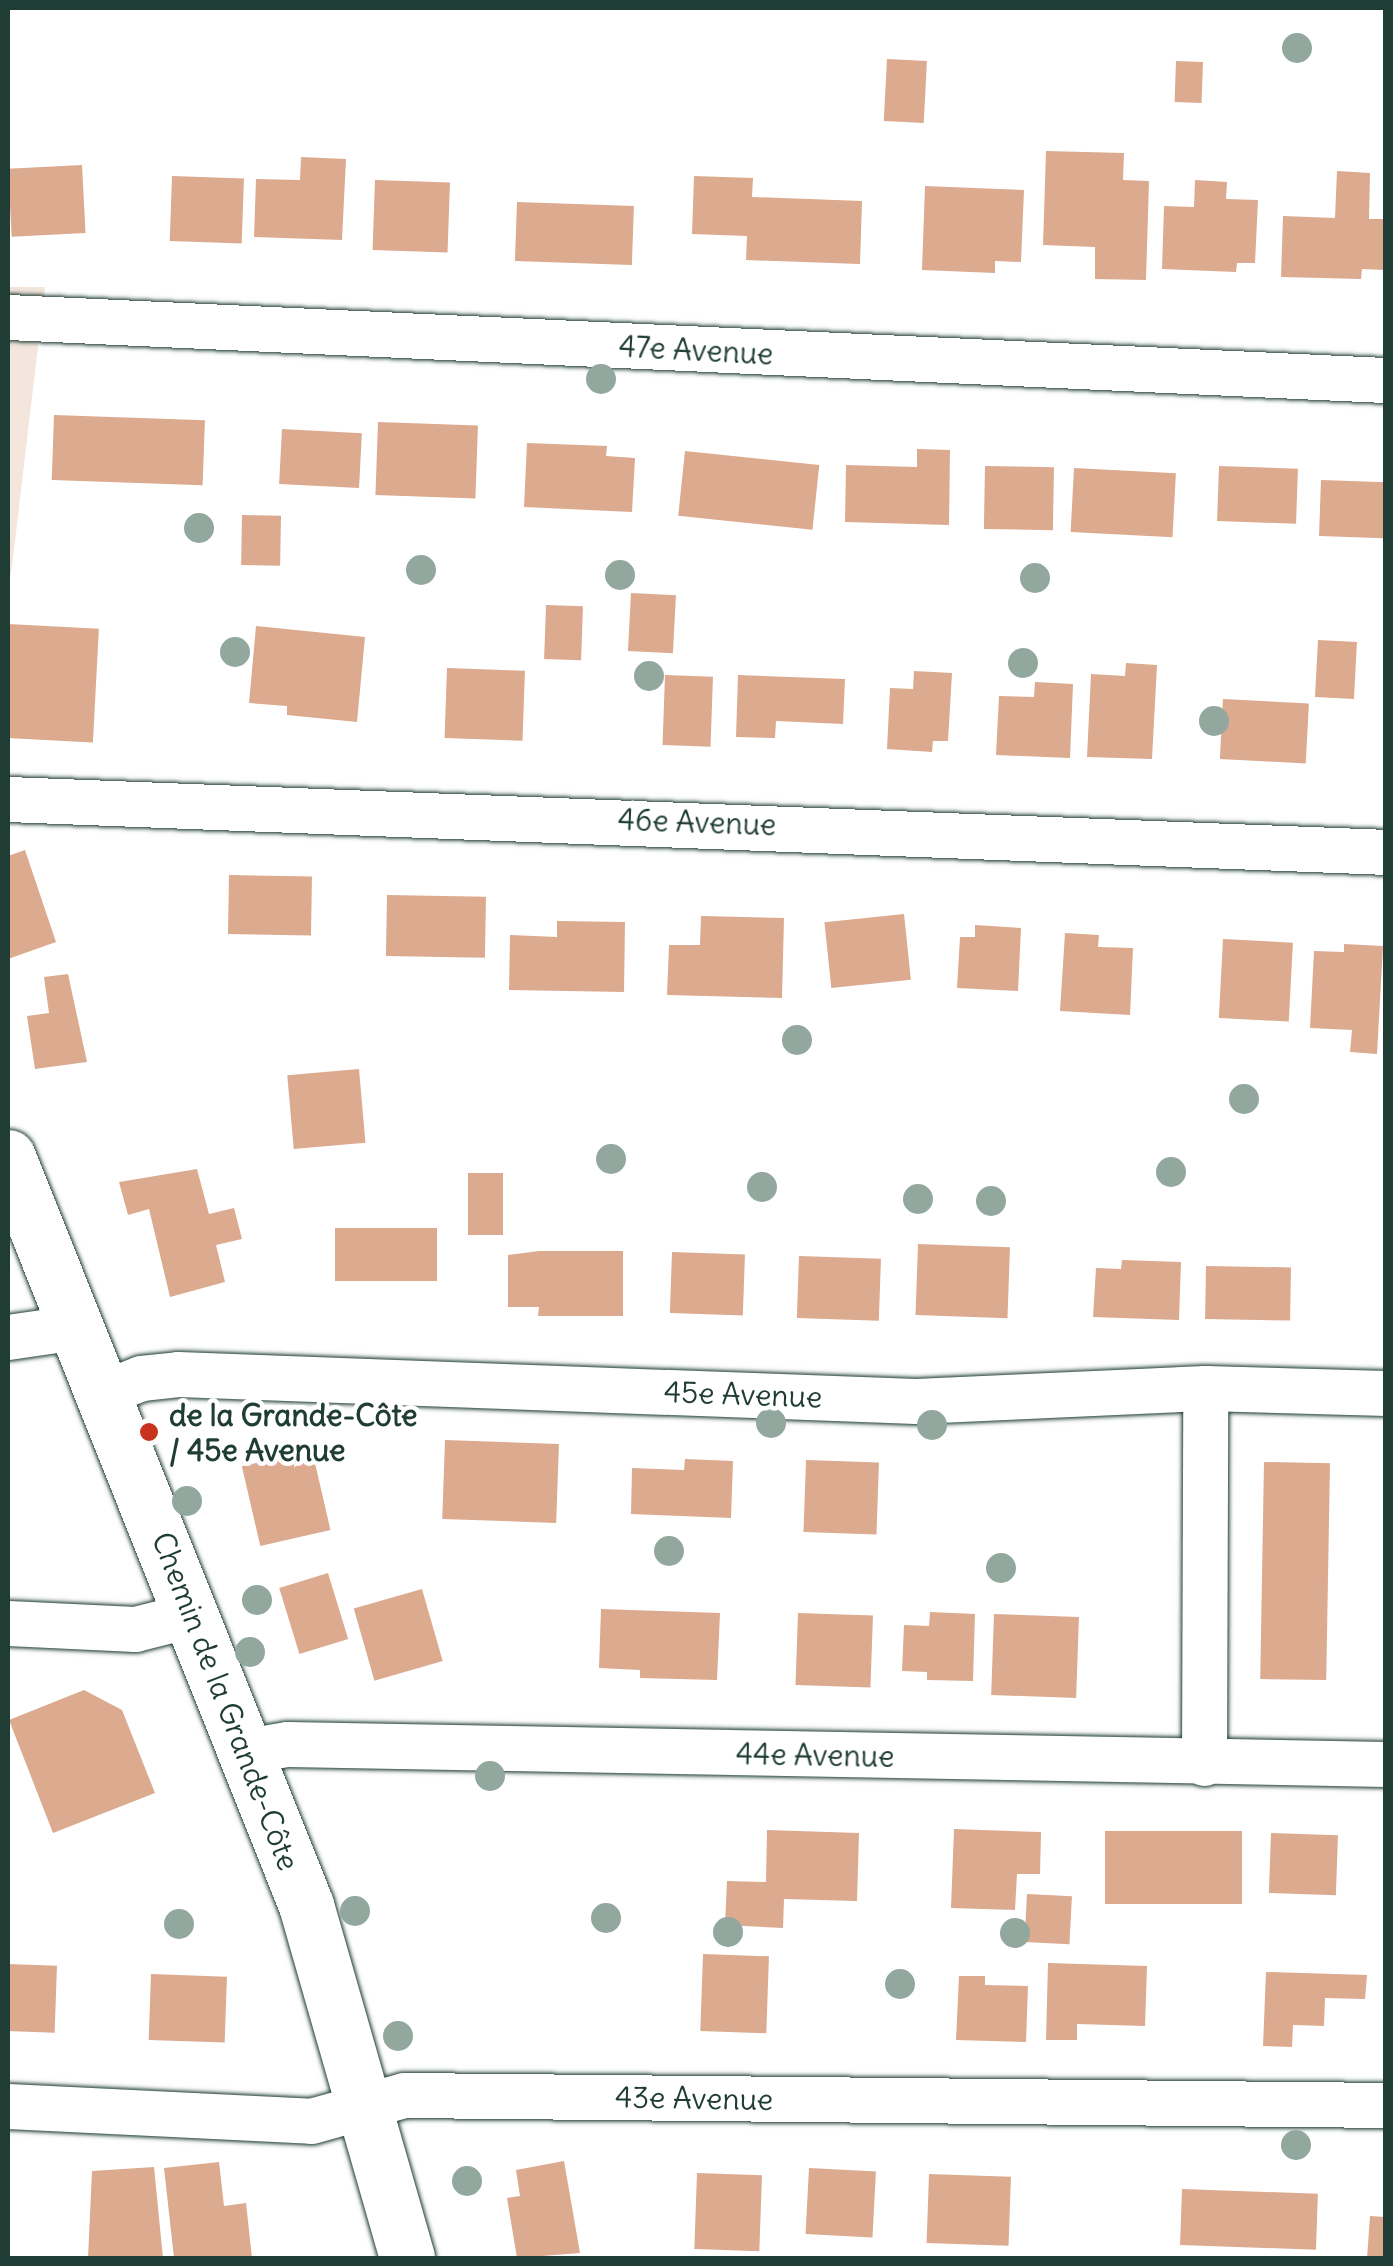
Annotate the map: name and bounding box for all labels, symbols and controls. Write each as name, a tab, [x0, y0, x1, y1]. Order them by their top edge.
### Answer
street label: 47e Avenue	[618, 328, 774, 372]
street label: 46e Avenue	[617, 801, 777, 843]
street label: 45e Avenue	[663, 1373, 823, 1415]
place label: de la Grande-Côte / 45e Avenue	[169, 1397, 417, 1468]
marker: de la Grande-Côte / 45e Avenue	[138, 1421, 160, 1443]
street label: Chemin de la Grande-Côte	[145, 1527, 307, 1875]
street label: 44e Avenue	[735, 1736, 895, 1774]
street label: 43e Avenue	[615, 2079, 773, 2117]

